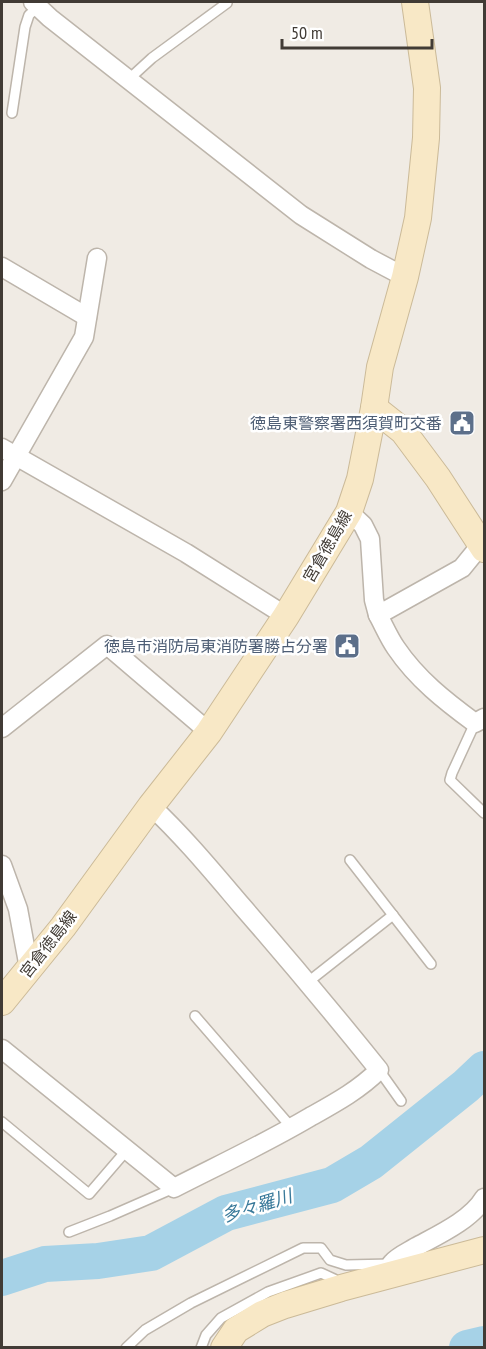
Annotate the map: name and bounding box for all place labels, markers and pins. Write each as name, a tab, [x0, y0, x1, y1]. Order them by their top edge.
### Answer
public building icon: 徳島東警察署西須賀町交番	[447, 408, 477, 438]
place label: 徳島東警察署西須賀町交番	[250, 413, 442, 433]
public building icon: 徳島市消防局東消防署勝占分署	[332, 631, 362, 661]
place label: 徳島市消防局東消防署勝占分署	[104, 636, 328, 656]

